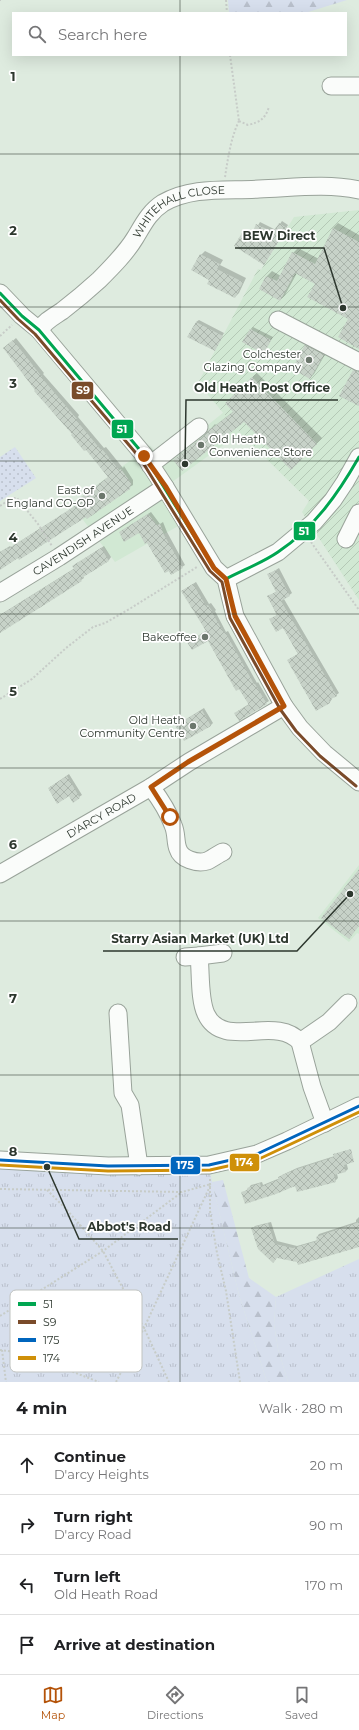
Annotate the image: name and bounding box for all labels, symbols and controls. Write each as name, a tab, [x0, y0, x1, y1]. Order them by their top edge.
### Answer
search box	[12, 12, 347, 56]
icon: search	[26, 23, 48, 45]
text: Search here	[58, 25, 147, 44]
text: 1	[10, 68, 16, 84]
street label: WHITEHALL CLOSE	[130, 183, 225, 241]
text: 2	[9, 222, 17, 238]
callout: BEW Direct	[235, 224, 324, 248]
text: BEW Direct	[242, 228, 316, 243]
place label: Colchester Glazing Company	[203, 347, 301, 374]
marker: Colchester Glazing Company	[304, 355, 314, 365]
text: 3	[8, 375, 17, 391]
callout: Old Heath Post Office	[186, 376, 338, 400]
text: Old Heath Post Office	[194, 380, 330, 395]
line badge: S9	[71, 381, 94, 400]
text: S9	[76, 383, 90, 397]
line badge: 51	[111, 419, 134, 439]
text: 51	[117, 422, 127, 436]
place label: Old Heath Convenience Store	[209, 432, 313, 459]
marker: Old Heath Convenience Store	[196, 440, 206, 450]
route end	[135, 447, 153, 465]
place label: East of England CO-OP	[6, 483, 95, 510]
marker: East of England CO-OP	[97, 491, 107, 501]
street label: CAVENDISH AVENUE	[30, 503, 136, 578]
line badge: 51	[293, 521, 316, 541]
text: 51	[299, 524, 309, 538]
text: 4	[9, 529, 18, 545]
place label: Bakeoffee	[142, 630, 197, 644]
marker: Bakeoffee	[200, 632, 210, 642]
text: 5	[9, 683, 17, 699]
place label: Old Heath Community Centre	[80, 713, 185, 740]
marker: Old Heath Community Centre	[188, 721, 198, 731]
street label: D'ARCY ROAD	[64, 790, 139, 841]
route start	[161, 808, 179, 826]
text: 6	[9, 836, 18, 852]
callout: Starry Asian Market (UK) Ltd	[103, 927, 297, 951]
text: Starry Asian Market (UK) Ltd	[111, 931, 289, 946]
text: 7	[9, 990, 17, 1006]
text: 8	[9, 1143, 18, 1159]
line badge: 174	[229, 1153, 260, 1172]
text: 174	[235, 1155, 253, 1169]
line badge: 175	[170, 1156, 201, 1175]
text: 175	[176, 1158, 194, 1172]
callout: Abbot's Road	[79, 1215, 178, 1239]
text: Abbot's Road	[86, 1219, 171, 1234]
legend	[10, 1290, 142, 1372]
text: 51	[43, 1297, 53, 1311]
text: S9	[43, 1315, 57, 1329]
text: 175	[43, 1333, 59, 1347]
text: 174	[43, 1351, 61, 1365]
text: 4 min	[16, 1398, 67, 1418]
text: Walk · 280 m	[259, 1400, 343, 1416]
text: Continue	[54, 1447, 126, 1466]
icon: ahead	[16, 1454, 38, 1476]
text: 20 m	[310, 1457, 343, 1473]
text: D'arcy Heights	[54, 1466, 149, 1482]
text: Turn right	[54, 1507, 133, 1526]
icon: right	[16, 1514, 38, 1536]
text: 90 m	[309, 1517, 343, 1533]
text: D'arcy Road	[54, 1526, 132, 1542]
text: Turn left	[54, 1567, 121, 1586]
icon: left	[16, 1574, 38, 1596]
text: 170 m	[305, 1577, 343, 1593]
text: Old Heath Road	[54, 1586, 158, 1602]
icon: arrive	[16, 1634, 38, 1656]
text: Arrive at destination	[54, 1635, 215, 1654]
tab: Map	[41, 1684, 65, 1722]
tab: Directions	[147, 1684, 203, 1722]
tab: Saved	[285, 1684, 318, 1722]

